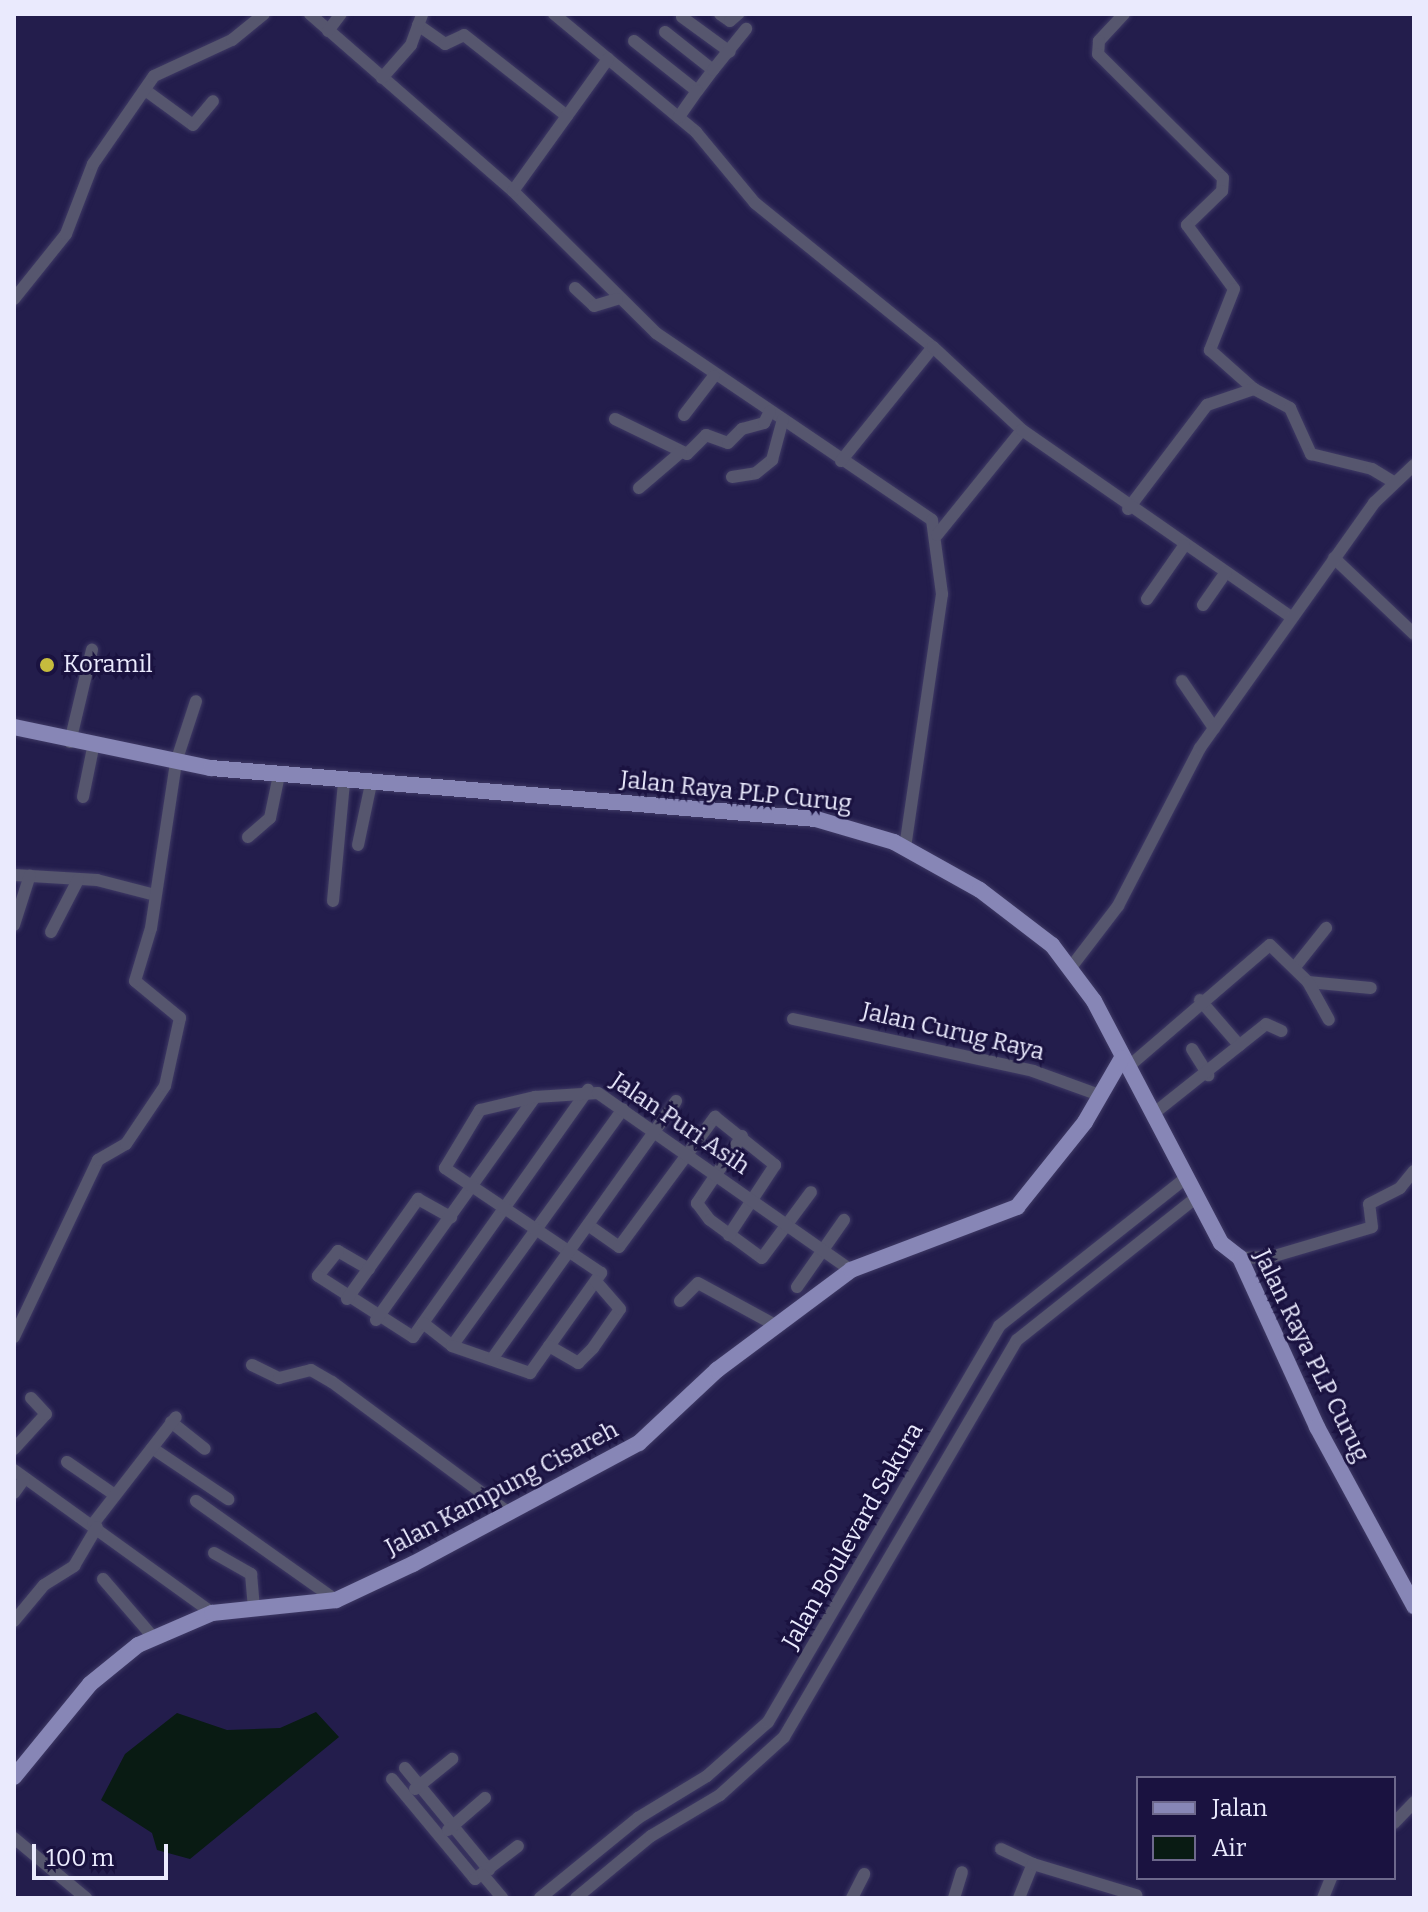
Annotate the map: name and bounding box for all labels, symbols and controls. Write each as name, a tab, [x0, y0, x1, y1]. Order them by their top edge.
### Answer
place label: Koramil	[63, 651, 153, 679]
marker: Koramil	[38, 656, 56, 674]
street label: Jalan Raya PLP Curug	[619, 766, 853, 818]
street label: Jalan Curug Raya	[859, 997, 1047, 1067]
street label: Jalan Puri Asih	[605, 1067, 755, 1181]
street label: Jalan Raya PLP Curug	[1247, 1245, 1375, 1467]
street label: Jalan Kampung Cisareh	[381, 1415, 623, 1563]
street label: Jalan Boulevard Sakura	[776, 1418, 930, 1654]
legend	[1136, 1776, 1396, 1880]
text: Jalan	[1212, 1794, 1267, 1822]
scale bar	[36, 1828, 172, 1878]
text: Air	[1212, 1834, 1246, 1862]
text: 100 m	[46, 1844, 114, 1872]

